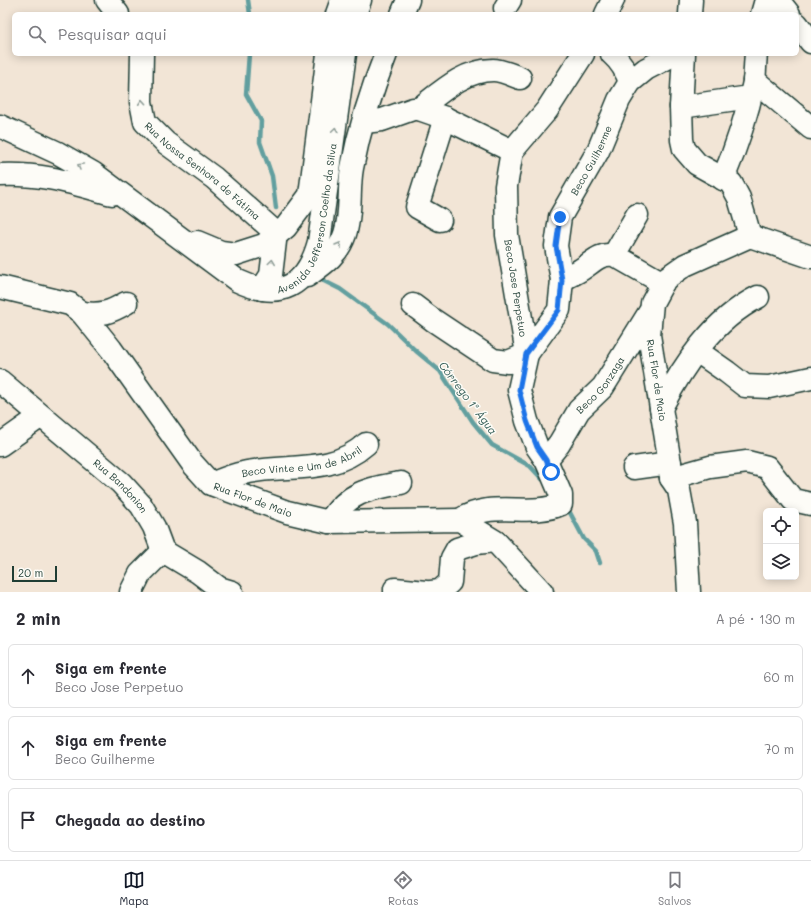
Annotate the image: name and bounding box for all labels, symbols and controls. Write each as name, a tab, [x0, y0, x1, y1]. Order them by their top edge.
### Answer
search box	[12, 12, 799, 56]
icon: search	[26, 23, 48, 45]
text: Pesquisar aqui	[58, 24, 167, 44]
one-way arrow	[137, 99, 146, 105]
street label: Rua Nossa Senhora de Fátima	[142, 119, 263, 223]
street label: Beco Guilherme	[567, 123, 615, 198]
one-way arrow	[330, 127, 339, 133]
street label: Avenida Jefferson Coelho da Silva	[276, 142, 340, 296]
one-way arrow	[77, 164, 84, 171]
route end	[551, 208, 569, 226]
street label: Beco Jose Perpetuo	[501, 238, 531, 338]
one-way arrow	[334, 242, 341, 249]
one-way arrow	[267, 259, 276, 265]
street label: Rua Flor de Maio	[644, 338, 670, 422]
street label: Beco Gonzaga	[573, 354, 627, 417]
water label: Córrego 1ª Água	[436, 358, 501, 437]
street label: Beco Vinte e Um de Abril	[240, 443, 365, 480]
street label: Rua Bandonion	[90, 456, 151, 515]
route start	[542, 463, 560, 481]
street label: Rua Flor de Maio	[212, 479, 293, 520]
map controls	[763, 508, 799, 580]
button: locate	[763, 508, 799, 544]
button: layers	[763, 544, 799, 580]
scale bar	[12, 564, 57, 583]
text: 20 m	[18, 565, 43, 580]
text: 2 min	[16, 607, 61, 629]
text: A pé · 130 m	[716, 610, 795, 627]
text: Siga em frente	[55, 658, 167, 678]
icon: ahead	[17, 665, 39, 687]
text: 60 m	[764, 668, 794, 685]
text: Beco Jose Perpetuo	[55, 678, 183, 695]
text: Siga em frente	[55, 730, 167, 750]
icon: ahead	[17, 737, 39, 759]
text: 70 m	[764, 740, 794, 757]
text: Beco Guilherme	[55, 750, 155, 767]
icon: arrive	[17, 809, 39, 831]
text: Chegada ao destino	[55, 810, 205, 830]
tab: Mapa	[120, 869, 149, 908]
tab: Rotas	[388, 869, 419, 908]
tab: Salvos	[658, 869, 691, 908]

